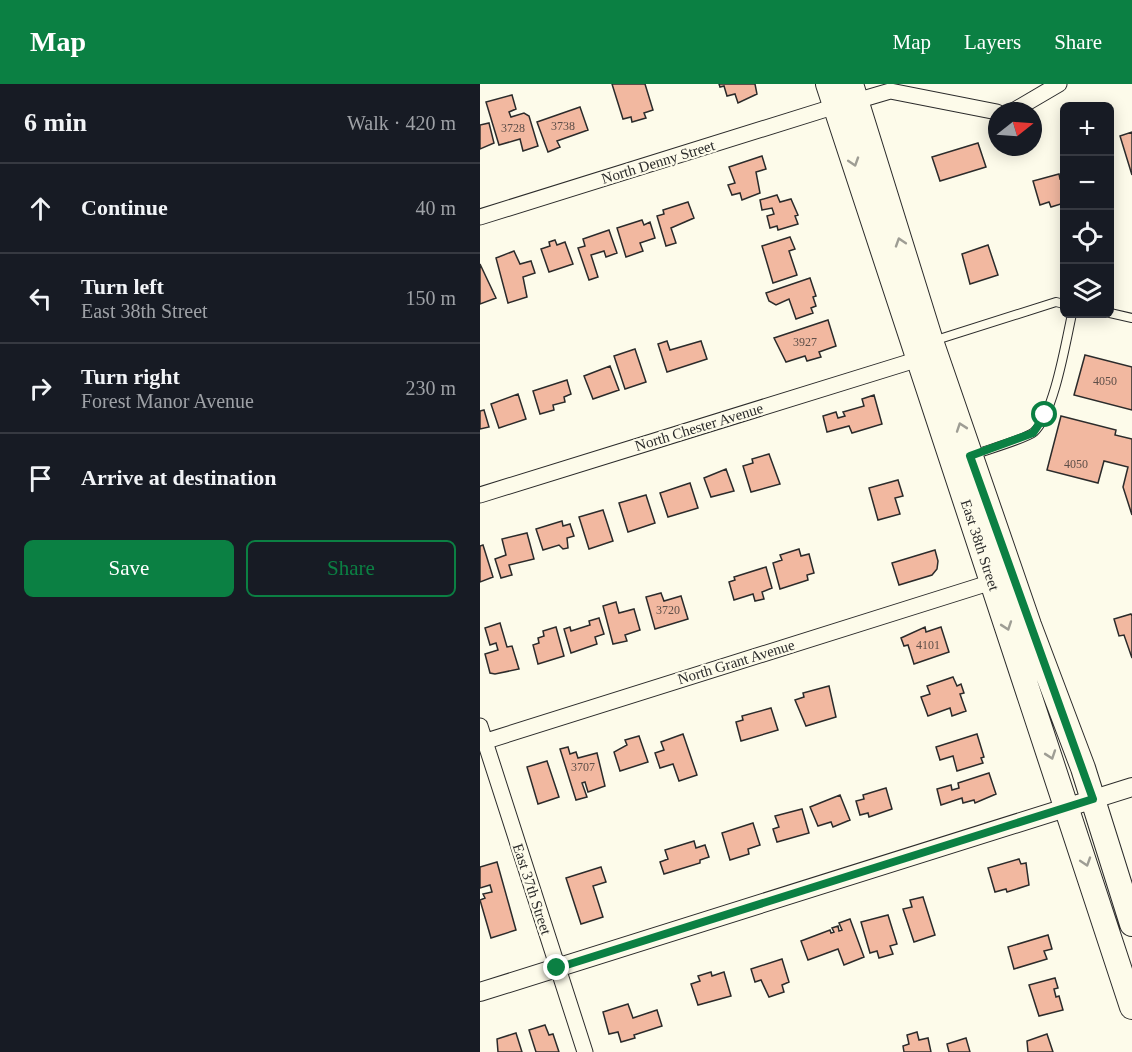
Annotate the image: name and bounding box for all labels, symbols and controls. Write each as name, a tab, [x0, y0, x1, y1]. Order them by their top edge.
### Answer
text: Map	[30, 26, 86, 57]
text: Map	[893, 30, 931, 54]
text: Layers	[964, 30, 1021, 54]
text: Share	[1054, 30, 1102, 54]
north arrow	[988, 102, 1042, 156]
map controls	[1060, 102, 1114, 318]
button: +	[1060, 102, 1114, 156]
text: 6 min	[24, 108, 87, 137]
text: Walk · 420 m	[347, 112, 456, 134]
house number: 3738	[551, 119, 575, 133]
house number: 3728	[501, 121, 525, 135]
street label: North Denny Street	[599, 137, 717, 187]
one-way arrow	[847, 156, 860, 167]
button: −	[1060, 156, 1114, 210]
icon: ahead	[24, 192, 57, 225]
text: Continue	[81, 195, 168, 220]
text: 40 m	[415, 197, 456, 219]
button: locate	[1060, 210, 1114, 264]
one-way arrow	[895, 237, 907, 248]
button: layers	[1060, 264, 1114, 318]
text: Turn left	[81, 274, 164, 299]
icon: left	[24, 282, 57, 315]
text: 150 m	[405, 287, 456, 309]
text: East 38th Street	[81, 300, 208, 322]
house number: 3927	[793, 335, 817, 349]
text: Turn right	[81, 364, 180, 389]
icon: right	[24, 372, 57, 405]
house number: 4050	[1093, 374, 1117, 388]
text: 230 m	[405, 377, 456, 399]
text: Forest Manor Avenue	[81, 390, 254, 412]
street label: North Chester Avenue	[633, 400, 765, 454]
route start	[1031, 401, 1057, 427]
one-way arrow	[955, 422, 968, 433]
house number: 4050	[1064, 457, 1088, 471]
icon: arrive	[24, 462, 57, 495]
text: Arrive at destination	[81, 465, 277, 490]
street label: East 38th Street	[958, 497, 1003, 593]
button: Save	[24, 540, 234, 597]
button: Share	[246, 540, 456, 597]
house number: 3720	[656, 603, 680, 617]
one-way arrow	[1000, 620, 1012, 631]
street label: North Grant Avenue	[676, 637, 797, 687]
house number: 4101	[916, 638, 940, 652]
one-way arrow	[1043, 749, 1056, 760]
house number: 3707	[571, 760, 595, 774]
street label: East 37th Street	[510, 841, 555, 937]
one-way arrow	[1078, 856, 1091, 867]
route end	[543, 954, 569, 980]

